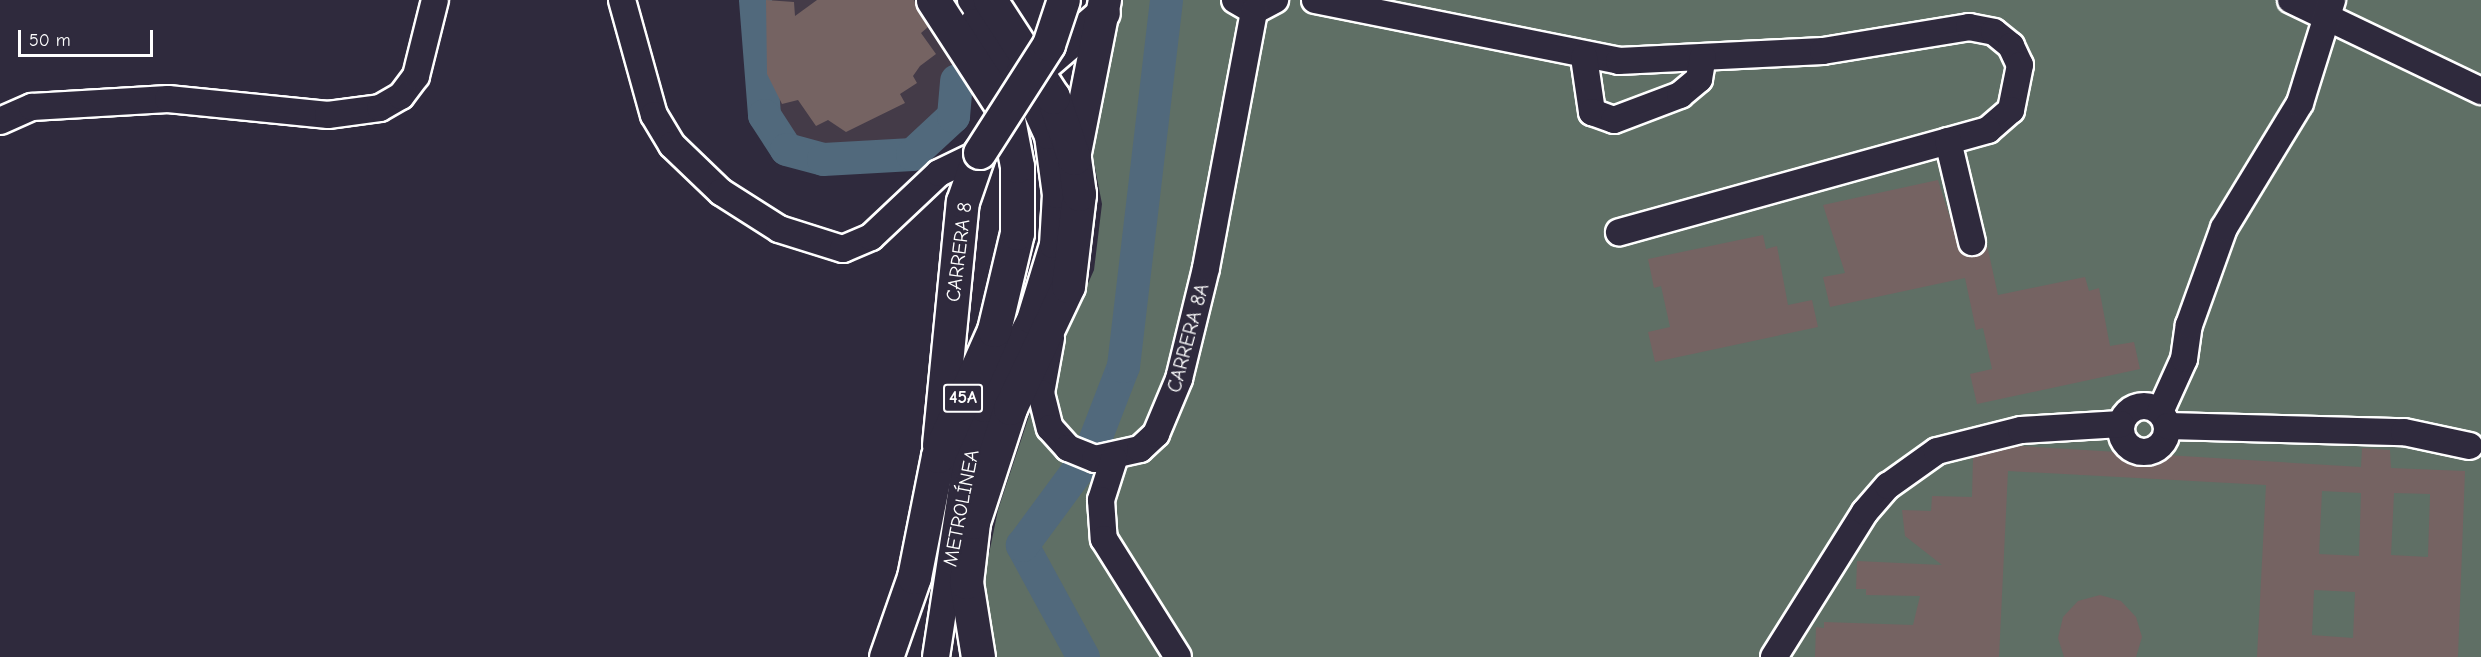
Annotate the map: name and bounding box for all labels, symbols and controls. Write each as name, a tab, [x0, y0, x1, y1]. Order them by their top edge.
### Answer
scale bar	[21, 18, 156, 56]
text: 50 m	[29, 30, 71, 51]
street label: CARRERA 8	[941, 201, 977, 303]
street label: CARRERA 8A	[1162, 281, 1214, 395]
road number: 45A	[942, 383, 984, 413]
street label: METROLÍNEA	[938, 447, 984, 569]

